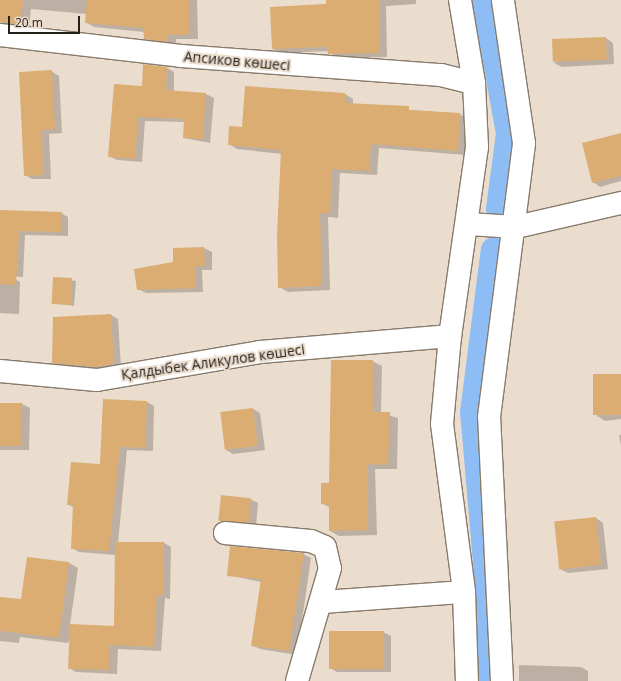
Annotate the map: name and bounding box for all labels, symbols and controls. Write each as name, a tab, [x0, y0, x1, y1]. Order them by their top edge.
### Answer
scale bar	[10, 8, 82, 34]
text: 20 m	[15, 14, 43, 31]
street label: Апсиков көшесі	[183, 48, 291, 74]
street label: Қалдыбек Аликулов көшесі	[120, 341, 306, 383]

